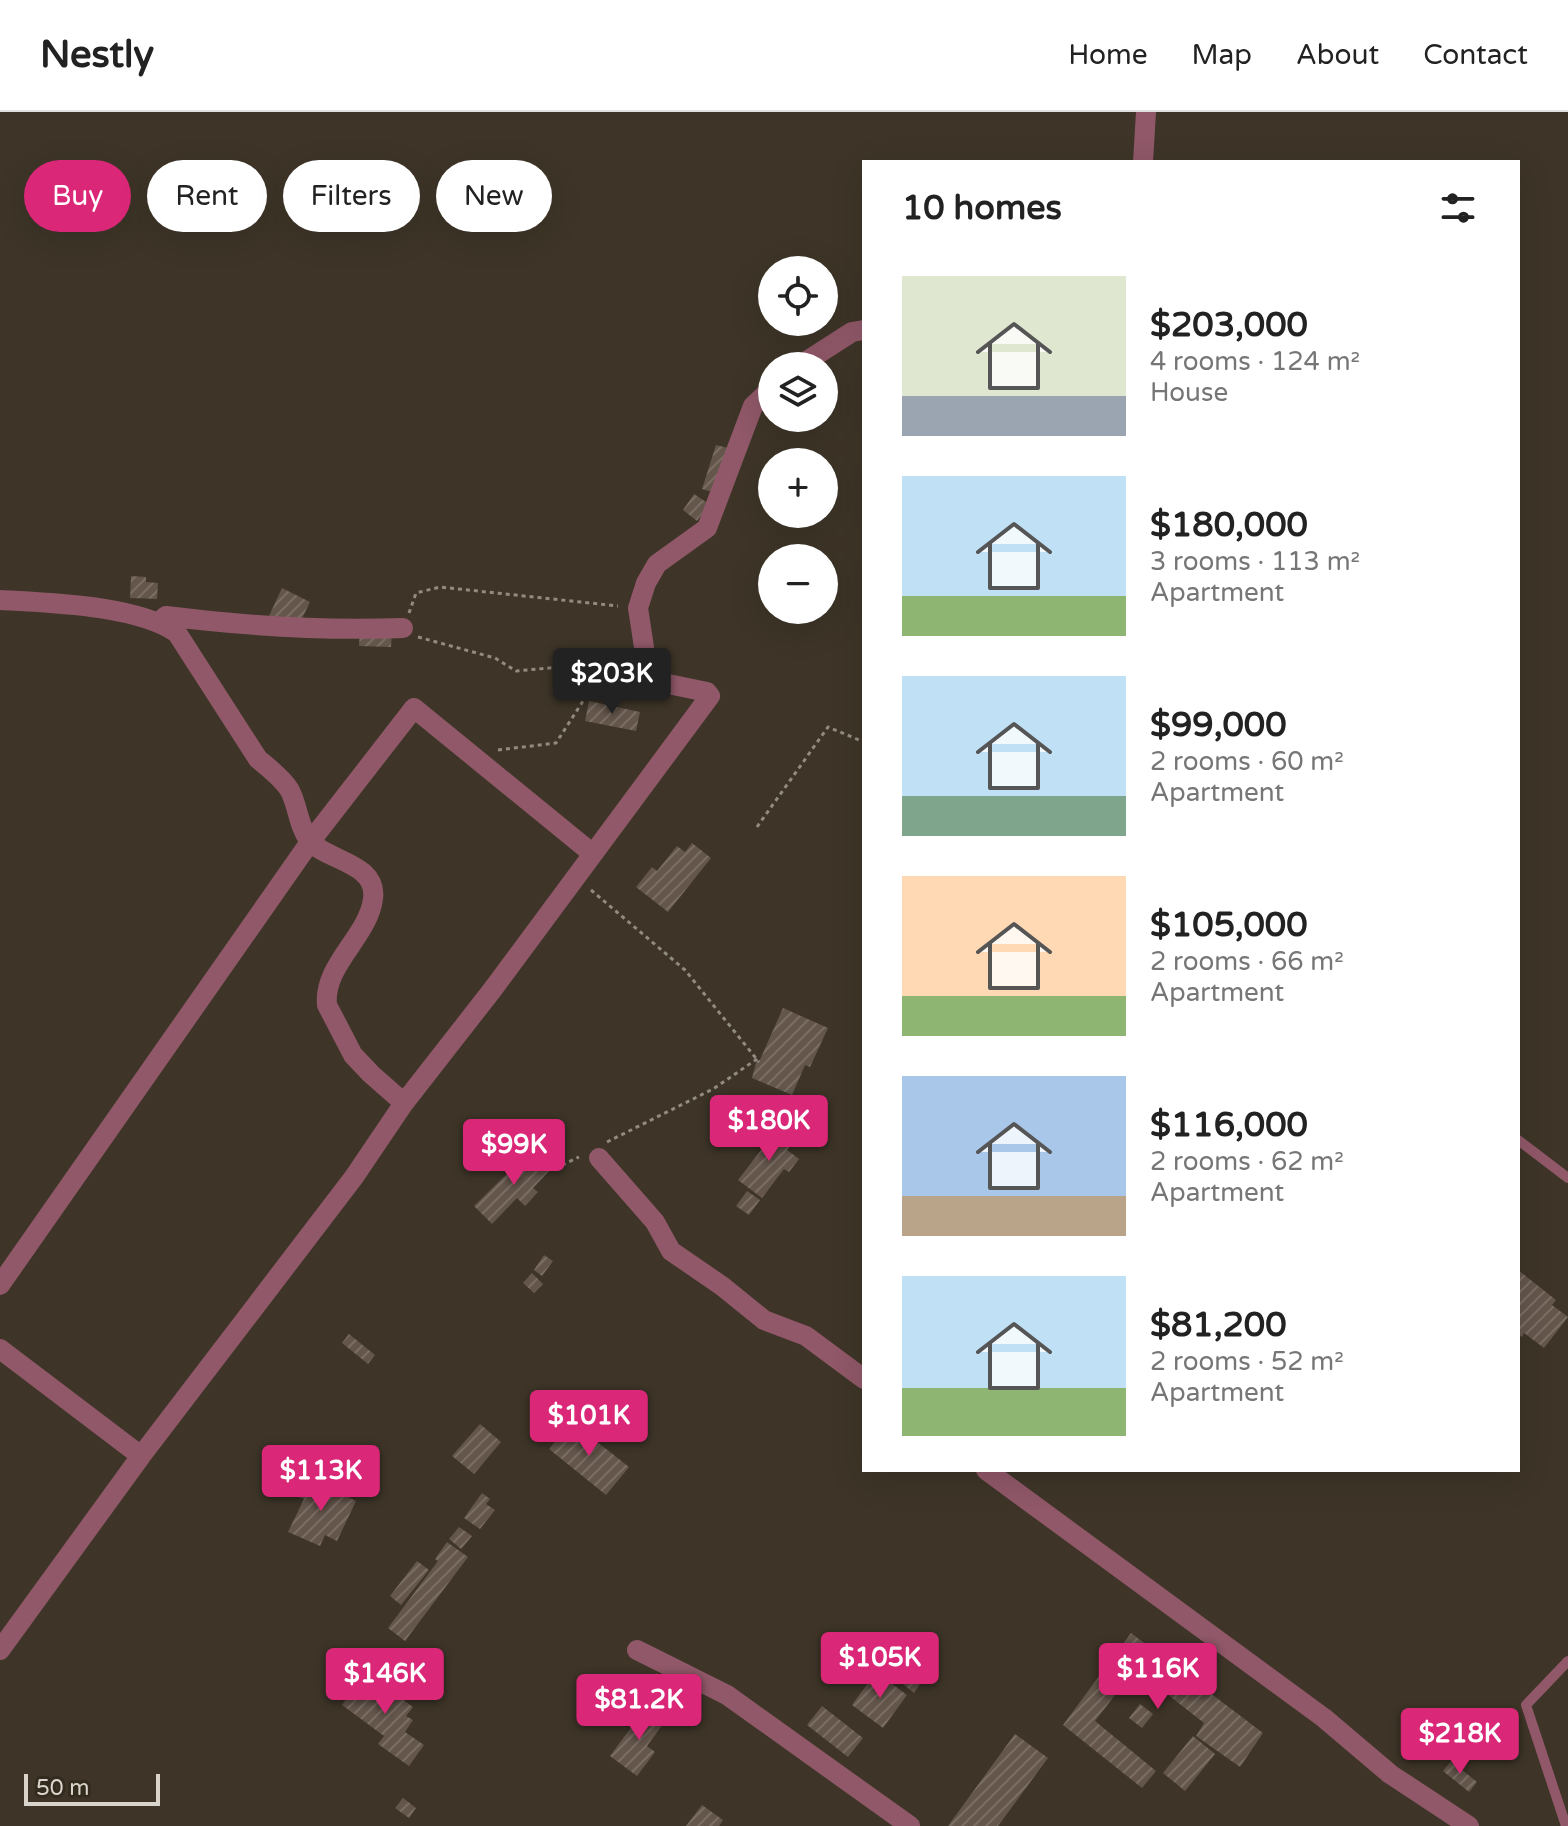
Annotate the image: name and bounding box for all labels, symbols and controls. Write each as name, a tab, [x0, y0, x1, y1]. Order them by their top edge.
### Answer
text: Nestly	[40, 32, 154, 78]
text: Home	[1068, 38, 1148, 72]
text: Map	[1192, 38, 1252, 72]
text: About	[1296, 38, 1379, 72]
text: Contact	[1423, 38, 1528, 72]
chip: Buy	[24, 160, 131, 232]
chip: Rent	[147, 160, 267, 232]
chip: Filters	[283, 160, 420, 232]
chip: New	[436, 160, 552, 232]
icon: filters	[1436, 186, 1480, 230]
text: 10 homes	[902, 188, 1062, 229]
map controls	[758, 256, 838, 624]
button: locate	[758, 256, 838, 336]
text: $203,000	[1150, 305, 1308, 346]
icon: home	[966, 308, 1062, 404]
text: 4 rooms · 124 m²	[1150, 346, 1360, 377]
button: layers	[758, 352, 838, 432]
text: House	[1150, 377, 1228, 408]
button: +	[758, 448, 838, 528]
text: $180,000	[1150, 505, 1308, 546]
icon: home	[966, 508, 1062, 604]
button: −	[758, 544, 838, 624]
text: 3 rooms · 113 m²	[1150, 546, 1360, 577]
text: Apartment	[1150, 577, 1284, 608]
pin: $203K	[556, 648, 668, 716]
text: $203K	[571, 658, 653, 689]
text: $99,000	[1150, 705, 1287, 746]
icon: home	[966, 708, 1062, 804]
text: 2 rooms · 60 m²	[1150, 746, 1344, 777]
text: Apartment	[1150, 777, 1284, 808]
text: $105,000	[1150, 905, 1308, 946]
icon: home	[966, 908, 1062, 1004]
text: 2 rooms · 66 m²	[1150, 946, 1344, 977]
text: Apartment	[1150, 977, 1284, 1008]
pin: $180K	[713, 1095, 825, 1163]
text: $180K	[728, 1105, 810, 1136]
text: $116,000	[1150, 1105, 1308, 1146]
icon: home	[966, 1108, 1062, 1204]
pin: $99K	[467, 1119, 561, 1187]
text: $99K	[481, 1129, 547, 1160]
text: 2 rooms · 62 m²	[1150, 1146, 1344, 1177]
text: Apartment	[1150, 1177, 1284, 1208]
text: $81,200	[1150, 1305, 1287, 1346]
icon: home	[966, 1308, 1062, 1404]
text: 2 rooms · 52 m²	[1150, 1346, 1344, 1377]
text: Apartment	[1150, 1377, 1284, 1408]
pin: $101K	[533, 1390, 645, 1458]
text: $101K	[548, 1400, 630, 1431]
pin: $113K	[265, 1445, 377, 1513]
text: $113K	[280, 1455, 362, 1486]
pin: $105K	[824, 1632, 936, 1700]
text: $105K	[839, 1642, 921, 1673]
pin: $116K	[1102, 1643, 1214, 1711]
pin: $146K	[329, 1648, 441, 1716]
text: $116K	[1117, 1653, 1199, 1684]
text: $146K	[344, 1658, 426, 1689]
pin: $81.2K	[574, 1674, 704, 1742]
text: $81.2K	[594, 1684, 684, 1715]
pin: $218K	[1404, 1708, 1516, 1776]
text: $218K	[1419, 1718, 1501, 1749]
scale bar	[24, 1770, 160, 1806]
text: 50 m	[36, 1775, 90, 1801]

